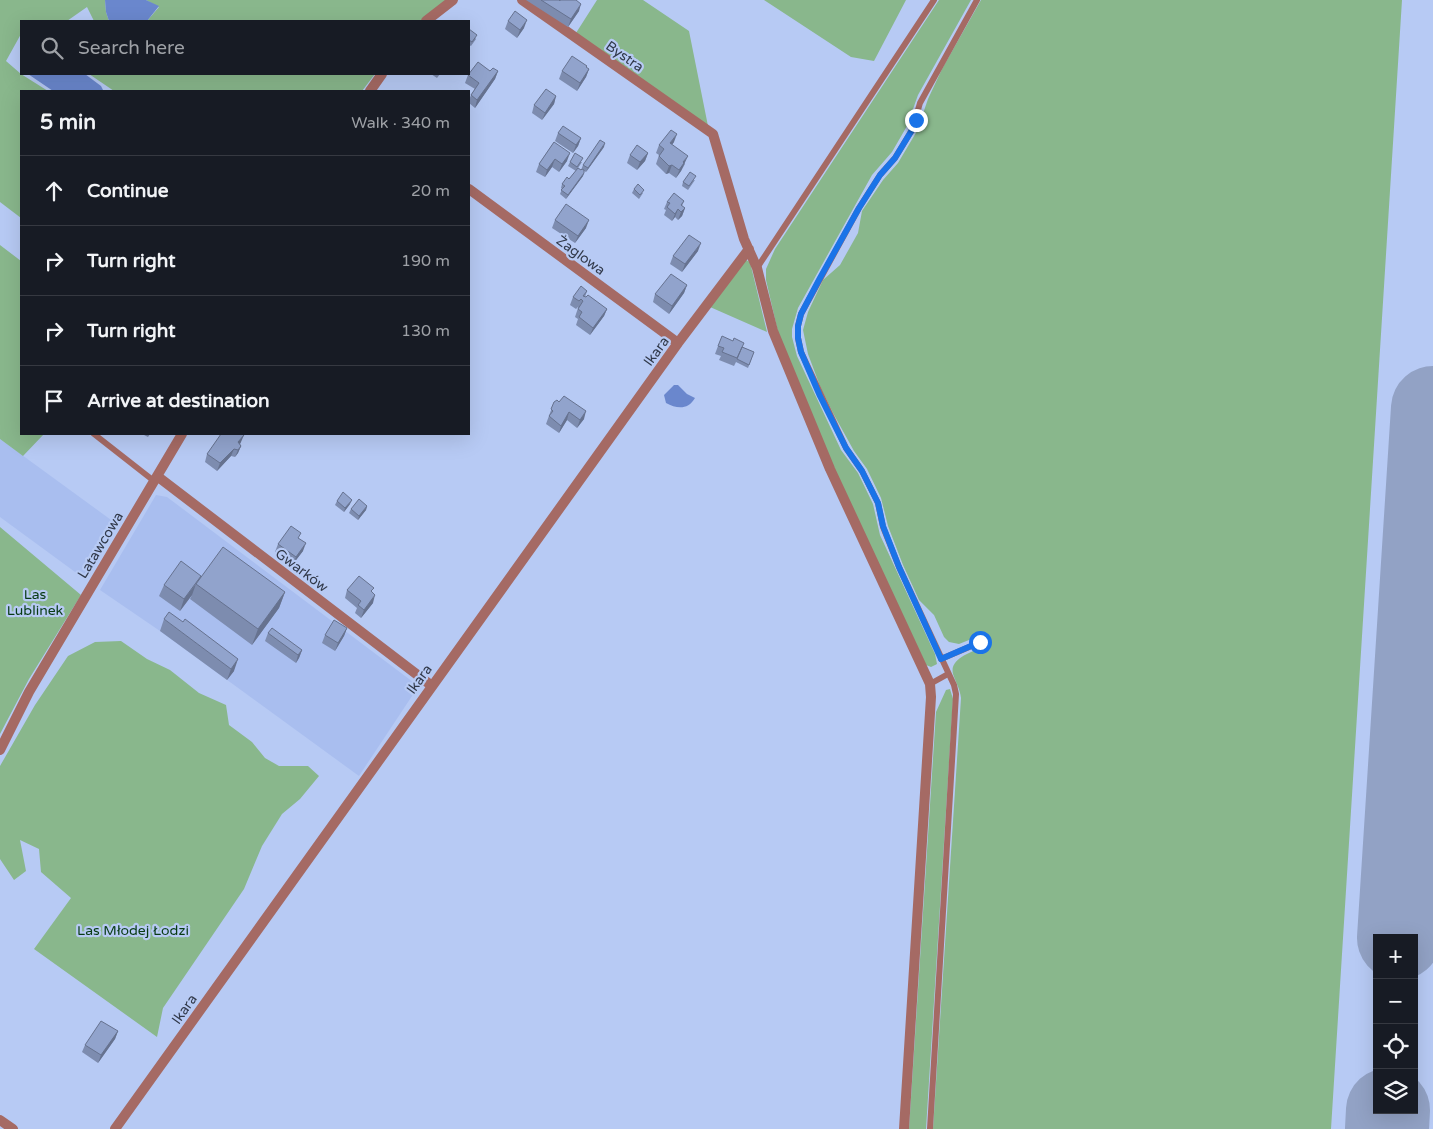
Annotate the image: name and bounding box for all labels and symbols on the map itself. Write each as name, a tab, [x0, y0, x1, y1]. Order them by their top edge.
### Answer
street label: Bystra	[603, 37, 647, 75]
route end	[905, 109, 928, 132]
street label: Żaglowa	[553, 232, 609, 279]
street label: Ikara	[640, 333, 673, 369]
street label: Latawcowa	[74, 509, 127, 582]
street label: Gwarków	[272, 545, 332, 596]
park label: Las Lublinek	[7, 586, 64, 619]
route start	[969, 631, 992, 654]
street label: Ikara	[403, 661, 436, 697]
park label: Las Młodej Łodzi	[77, 922, 189, 939]
street label: Ikara	[168, 991, 201, 1027]

